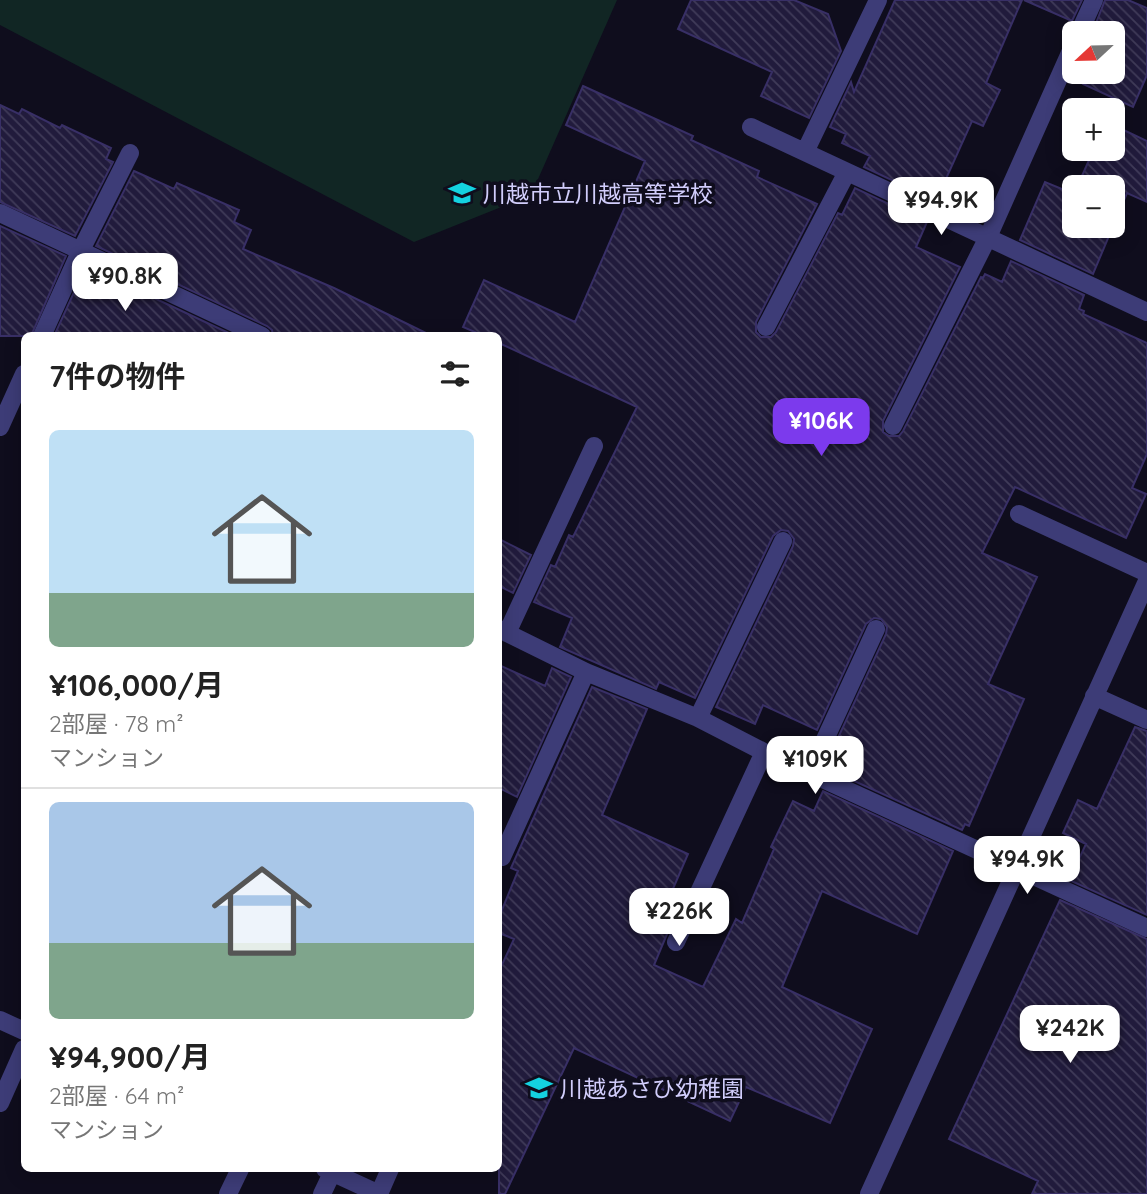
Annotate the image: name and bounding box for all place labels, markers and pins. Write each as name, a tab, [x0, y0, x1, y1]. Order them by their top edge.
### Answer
pin: ¥94.9K	[884, 177, 998, 237]
school or university icon: 川越市立川越高等学校	[447, 178, 477, 208]
place label: 川越市立川越高等学校	[483, 179, 713, 208]
pin: ¥90.8K	[68, 254, 182, 313]
pin: ¥106K	[772, 398, 870, 458]
pin: ¥109K	[766, 736, 864, 796]
pin: ¥94.9K	[970, 836, 1084, 896]
pin: ¥226K	[630, 888, 728, 948]
pin: ¥242K	[1021, 1006, 1119, 1065]
school or university icon: 川越あさひ幼稚園	[524, 1073, 554, 1103]
place label: 川越あさひ幼稚園	[560, 1074, 744, 1103]

